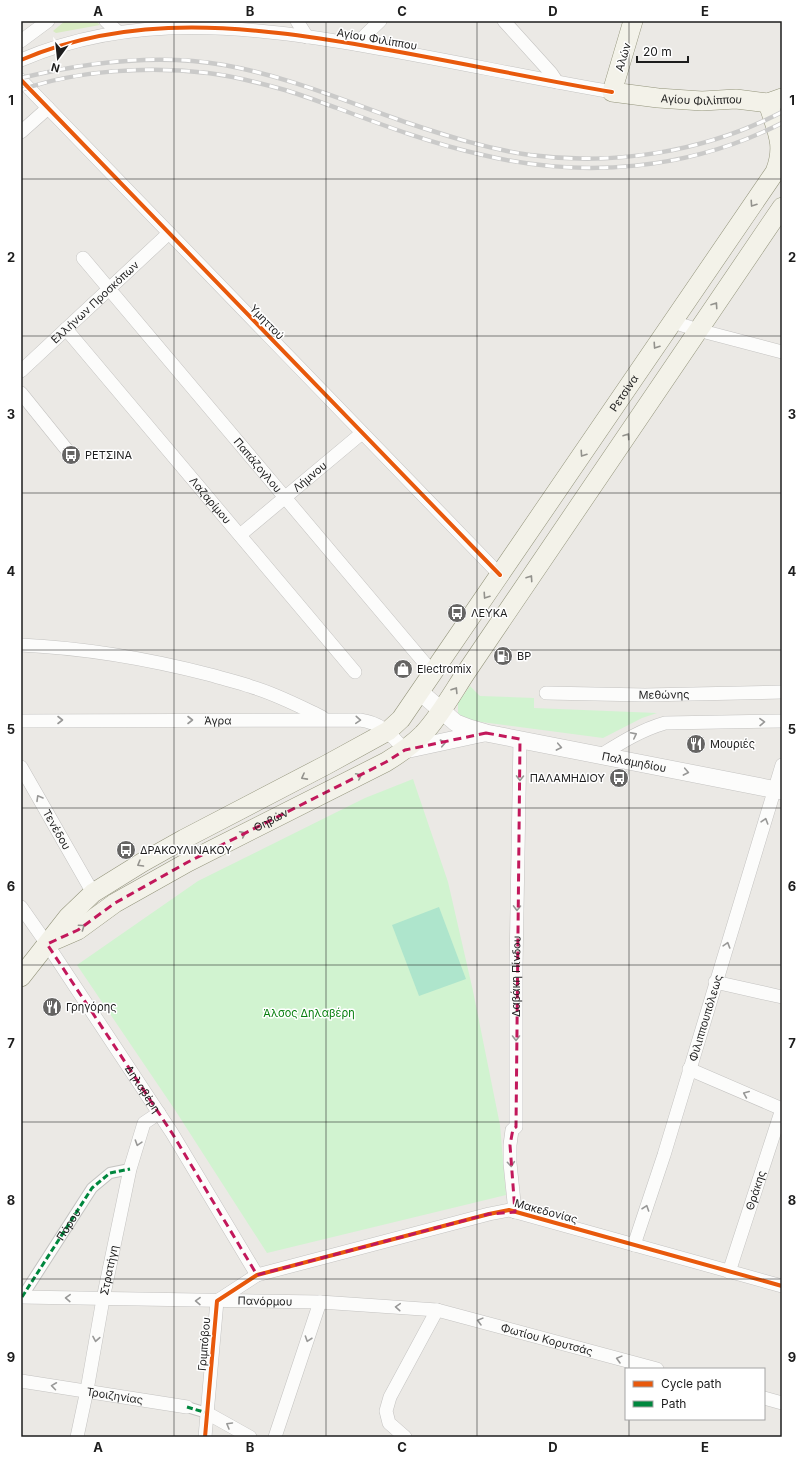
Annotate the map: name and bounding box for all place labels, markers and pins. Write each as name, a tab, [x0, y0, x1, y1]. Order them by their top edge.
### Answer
bus stop icon: ΡΕΤΣΙΝΑ	[60, 444, 82, 466]
place label: ΡΕΤΣΙΝΑ	[85, 448, 133, 462]
bus stop icon: ΛΕΥΚΑ	[446, 602, 468, 624]
place label: ΛΕΥΚΑ	[471, 606, 508, 620]
fuel station icon: BP	[492, 645, 514, 667]
place label: BP	[517, 649, 531, 663]
shop icon: Electromix	[392, 658, 414, 680]
place label: Electromix	[417, 662, 471, 676]
restaurant icon: Μουριές	[685, 733, 707, 755]
place label: Μουριές	[710, 737, 755, 751]
bus stop icon: ΠΑΛΑΜΗΔΙΟΥ	[608, 767, 630, 789]
place label: ΠΑΛΑΜΗΔΙΟΥ	[530, 771, 606, 785]
bus stop icon: ΔΡΑΚΟΥΛΙΝΑΚΟΥ	[115, 839, 137, 861]
place label: ΔΡΑΚΟΥΛΙΝΑΚΟΥ	[140, 843, 232, 857]
restaurant icon: Γρηγόρης	[41, 996, 63, 1018]
place label: Γρηγόρης	[66, 1000, 116, 1014]

